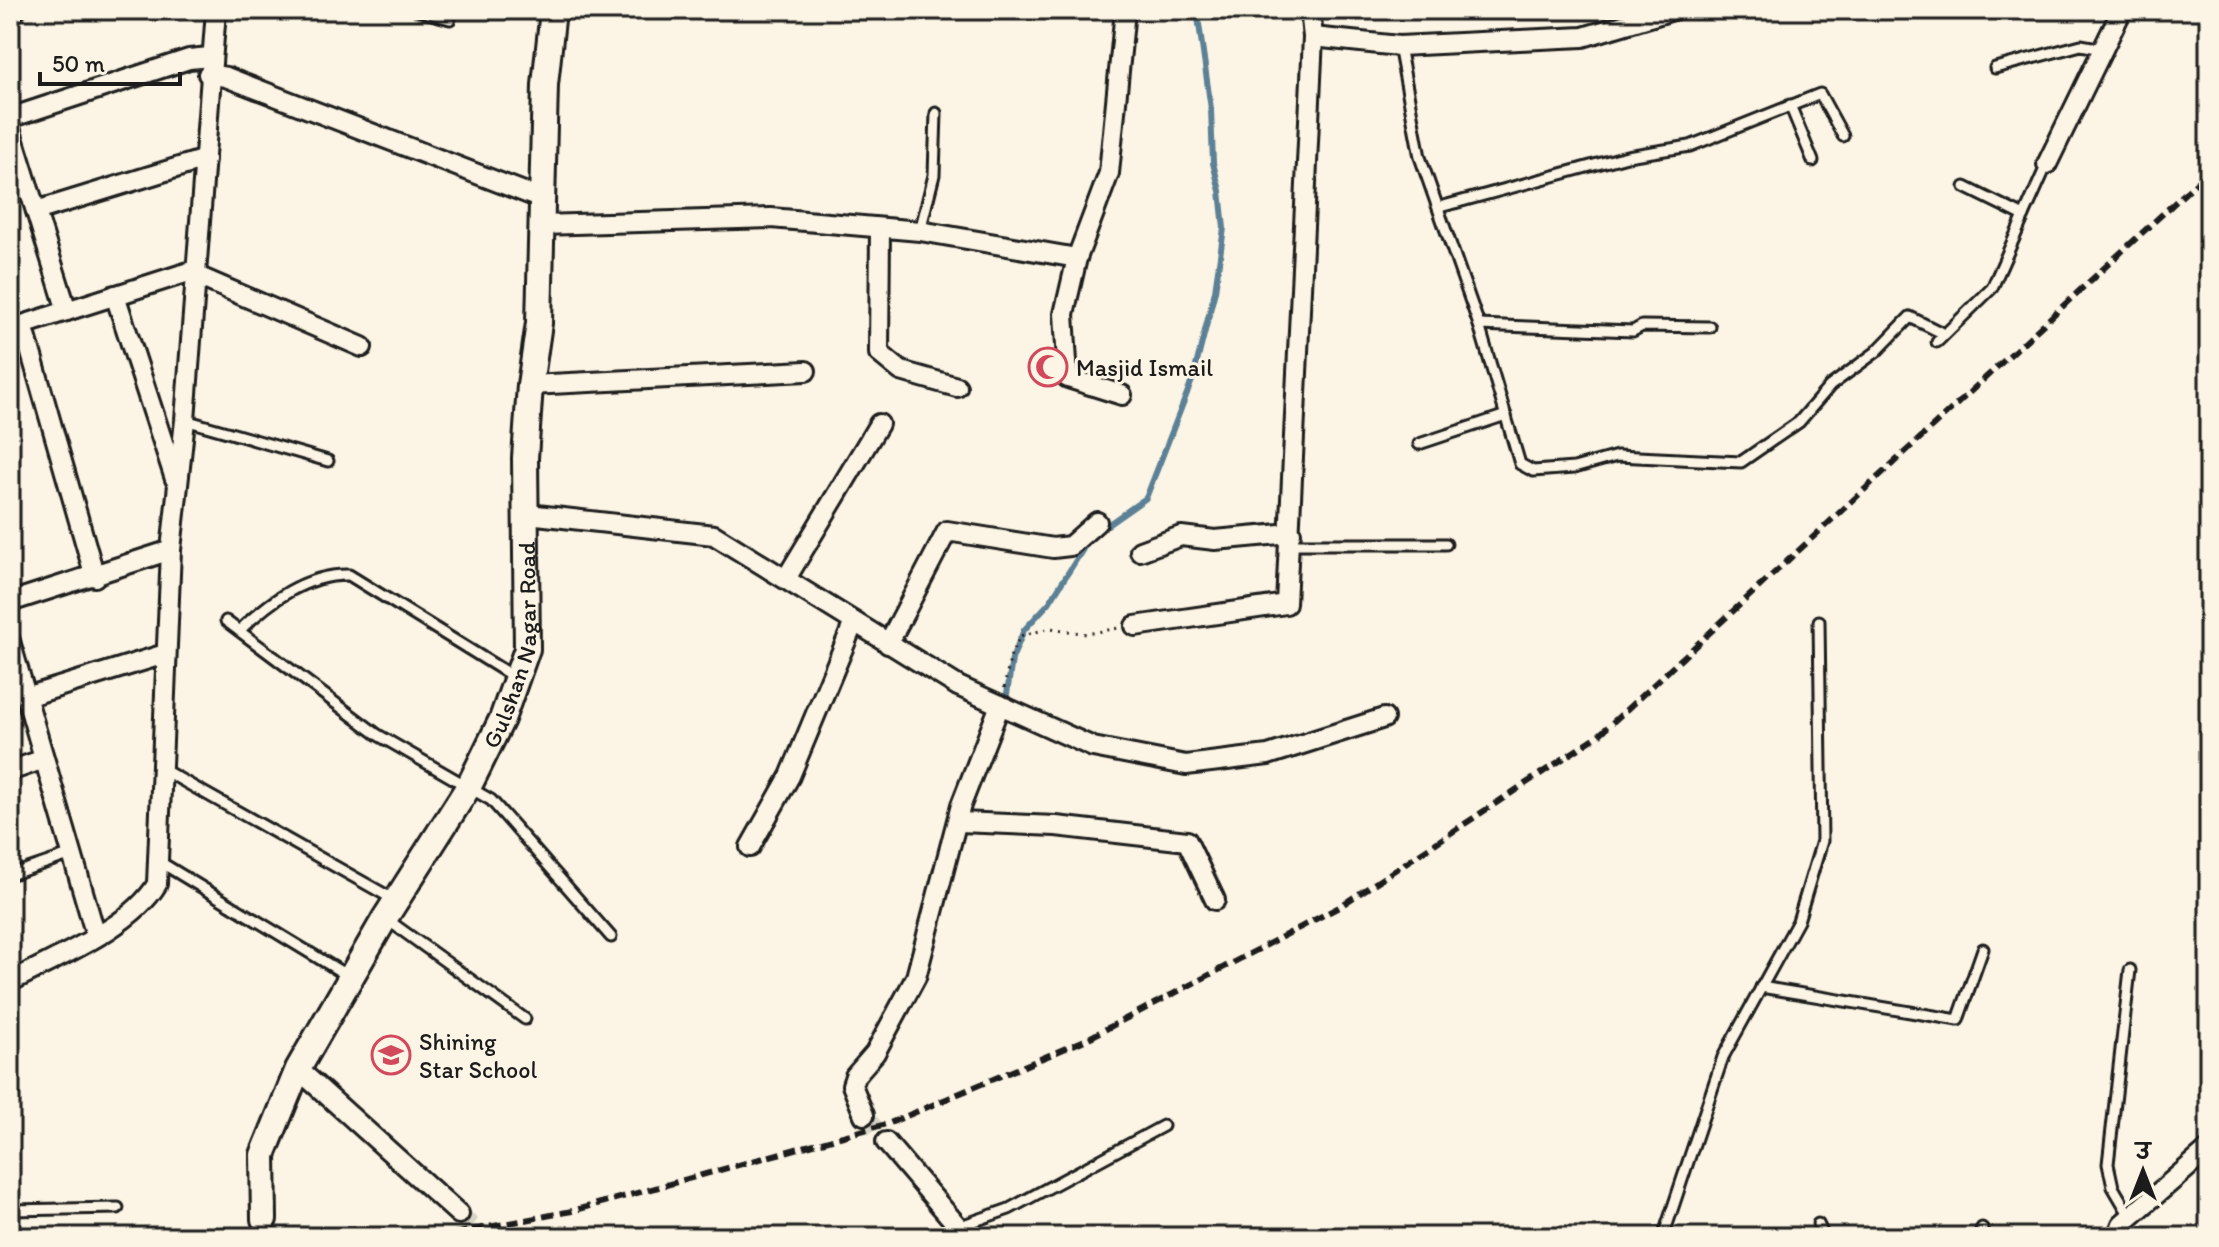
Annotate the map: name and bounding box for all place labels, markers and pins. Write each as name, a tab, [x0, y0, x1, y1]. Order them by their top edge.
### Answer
mosque icon: Masjid Ismail	[1027, 346, 1069, 388]
place label: Masjid Ismail	[1076, 353, 1213, 382]
place label: Shining Star School	[419, 1027, 538, 1084]
school or university icon: Shining Star School	[370, 1034, 412, 1076]

